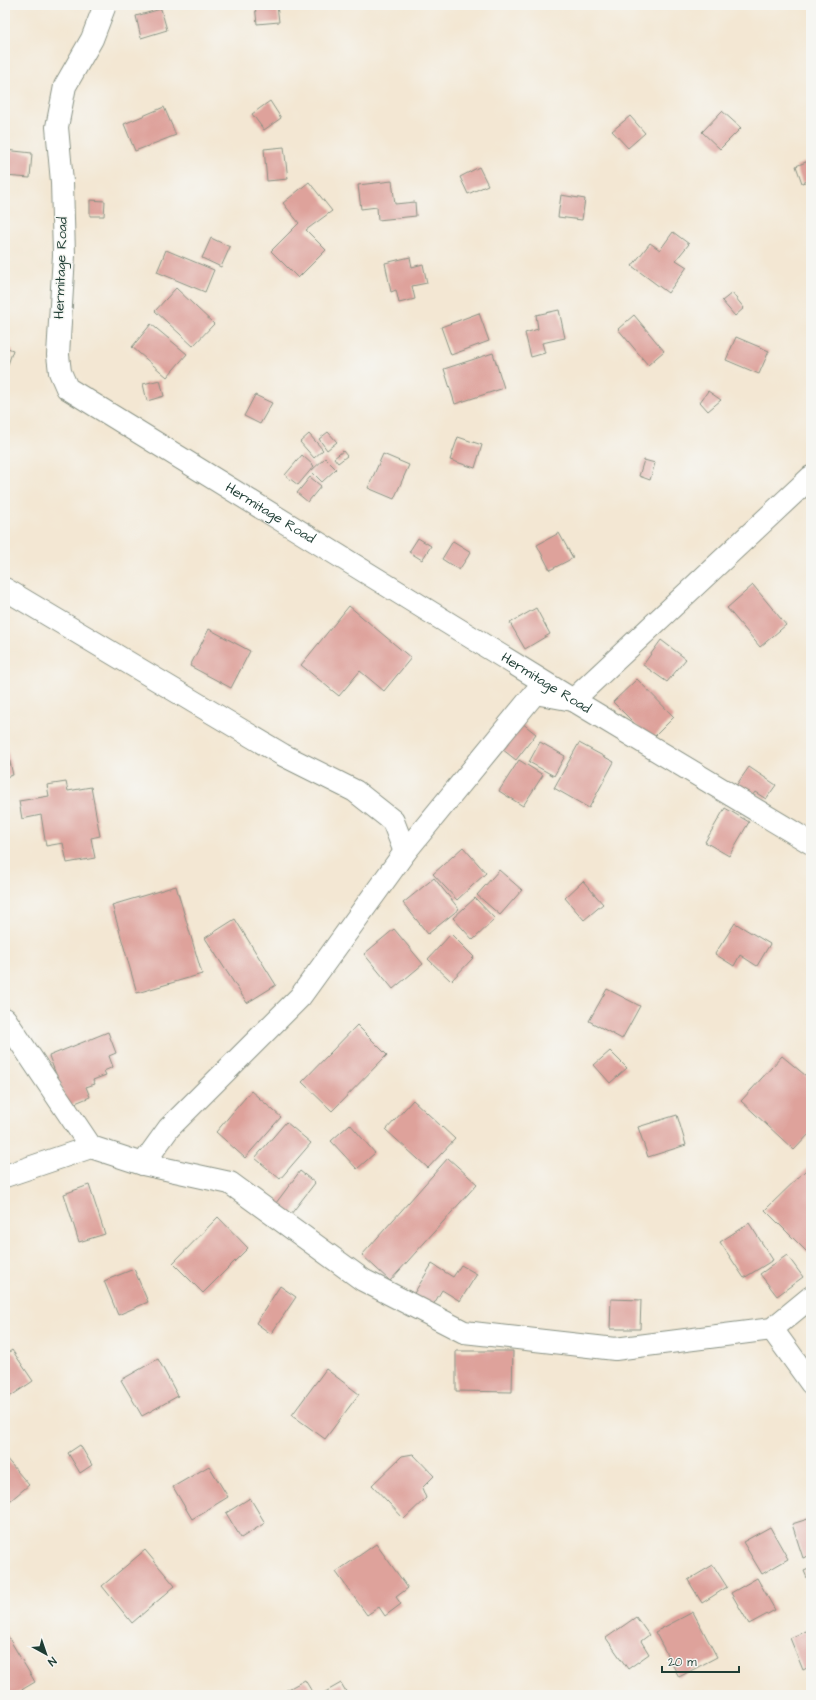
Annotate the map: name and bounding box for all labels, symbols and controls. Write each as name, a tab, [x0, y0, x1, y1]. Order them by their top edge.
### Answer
street label: Hermitage Road	[49, 217, 73, 319]
street label: Hermitage Road	[221, 478, 319, 549]
street label: Hermitage Road	[497, 648, 595, 718]
north arrow	[26, 1634, 66, 1674]
scale bar	[662, 1648, 739, 1674]
text: N	[45, 1653, 60, 1669]
text: 20 m	[668, 1654, 697, 1671]

